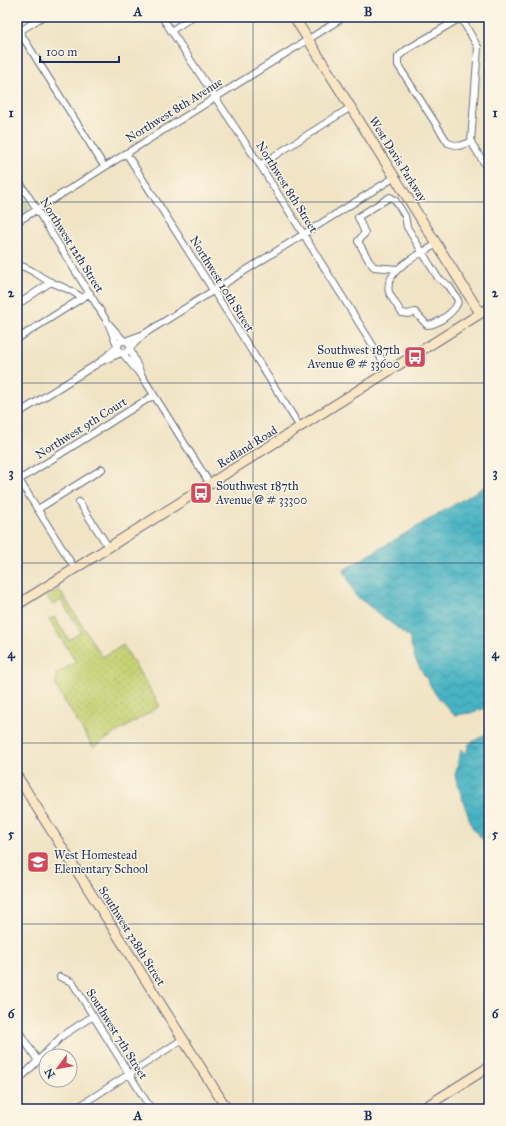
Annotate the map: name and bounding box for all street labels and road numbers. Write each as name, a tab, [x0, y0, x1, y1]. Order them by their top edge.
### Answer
street label: Northwest 8th Avenue	[123, 75, 225, 145]
street label: West Davis Parkway	[366, 114, 430, 204]
street label: Northwest 8th Street	[253, 139, 321, 236]
street label: Northwest 12th Street	[37, 195, 107, 296]
street label: Northwest 10th Street	[187, 234, 258, 335]
street label: Northwest 9th Court	[33, 394, 130, 462]
street label: Redland Road	[214, 423, 280, 471]
street label: Southwest 328th Street	[96, 884, 169, 989]
street label: Southwest 7th Street	[84, 986, 151, 1082]

